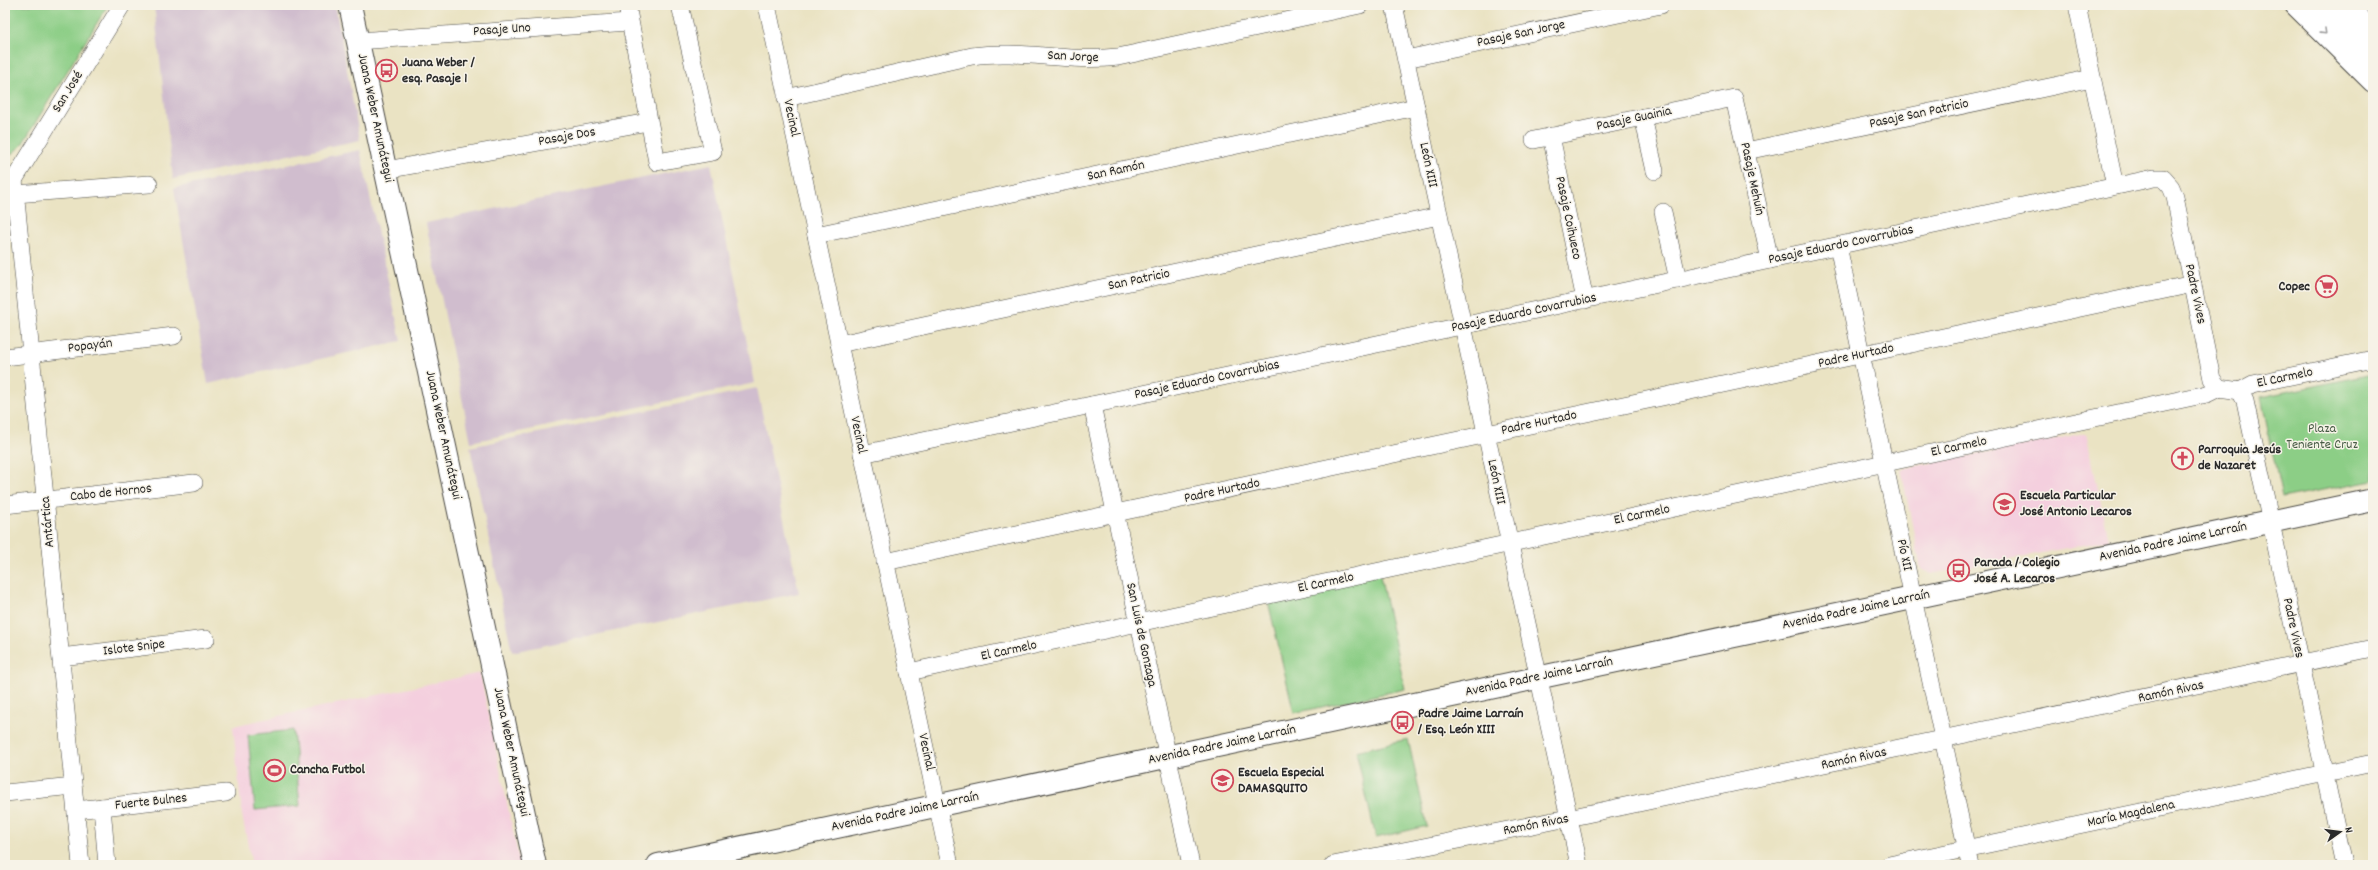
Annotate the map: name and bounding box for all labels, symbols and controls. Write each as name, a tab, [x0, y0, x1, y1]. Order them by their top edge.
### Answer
street label: Pasaje San Jorge	[1475, 15, 1567, 53]
street label: Pasaje Uno	[472, 18, 532, 42]
one-way arrow	[2319, 27, 2327, 35]
street label: San Jorge	[1047, 46, 1099, 68]
street label: Juana Weber Amunátegui	[352, 52, 399, 185]
place label: Juana Weber / esq. Pasaje 1	[402, 53, 475, 89]
bus stop icon: Juana Weber / esq. Pasaje 1	[374, 58, 400, 84]
street label: San José	[47, 67, 89, 117]
street label: Pasaje San Patricio	[1867, 94, 1971, 134]
street label: Vecinal	[777, 98, 805, 139]
street label: Pasaje Guainia	[1595, 101, 1674, 137]
street label: Pasaje Dos	[537, 122, 597, 152]
street label: León XIII	[1413, 141, 1443, 190]
street label: Pasaje Mehuín	[1734, 141, 1770, 217]
street label: San Ramón	[1085, 155, 1147, 187]
street label: Pasaje Coihueco	[1549, 175, 1587, 261]
street label: Pasaje Eduardo Covarrubias	[1766, 220, 1916, 270]
street label: Padre Vives	[2179, 262, 2211, 326]
street label: San Patricio	[1106, 264, 1172, 296]
supermarket icon: Copec	[2313, 274, 2339, 300]
place label: Copec	[2279, 277, 2310, 297]
street label: Pasaje Eduardo Covarrubias	[1449, 288, 1599, 338]
street label: Popayán	[67, 333, 113, 359]
street label: Padre Hurtado	[1816, 338, 1896, 374]
street label: Pasaje Eduardo Covarrubias	[1132, 355, 1282, 405]
street label: El Carmelo	[2255, 362, 2315, 394]
street label: Juana Weber Amunátegui	[420, 369, 467, 502]
street label: Padre Hurtado	[1499, 405, 1579, 441]
street label: Vecinal	[844, 415, 872, 456]
park label: Plaza Teniente Cruz	[2286, 419, 2358, 455]
street label: El Carmelo	[1929, 431, 1989, 463]
place label: Parroquia Jesús de Nazaret	[2198, 440, 2281, 476]
church icon: Parroquia Jesús de Nazaret	[2170, 445, 2196, 471]
street label: León XIII	[1481, 458, 1511, 507]
street label: Padre Hurtado	[1182, 473, 1262, 509]
street label: Cabo de Hornos	[69, 479, 153, 507]
place label: Escuela Particular José Antonio Lecaros	[2020, 486, 2132, 522]
school or university icon: Escuela Particular José Antonio Lecaros	[1992, 491, 2018, 517]
street label: Antártica	[36, 495, 60, 548]
street label: El Carmelo	[1612, 499, 1672, 531]
street label: Avenida Padre Jaime Larraín	[2097, 517, 2249, 567]
street label: Pío XII	[1891, 537, 1917, 573]
place label: Parada / Colegio José A. Lecaros	[1974, 553, 2060, 589]
bus stop icon: Parada / Colegio José A. Lecaros	[1946, 558, 1972, 584]
street label: El Carmelo	[1296, 567, 1356, 599]
street label: San Luis de Gonzaga	[1120, 581, 1162, 689]
street label: Avenida Padre Jaime Larraín	[1780, 585, 1932, 635]
street label: Padre Vives	[2277, 596, 2309, 660]
street label: Islote Snipe	[102, 634, 166, 662]
street label: El Carmelo	[979, 635, 1039, 667]
street label: Avenida Padre Jaime Larraín	[1463, 652, 1615, 702]
street label: Ramón Rivas	[2136, 675, 2206, 709]
street label: Juana Weber Amunátegui	[488, 686, 535, 819]
place label: Padre Jaime Larraín / Esq. León XIII	[1417, 704, 1524, 740]
bus stop icon: Padre Jaime Larraín / Esq. León XIII	[1389, 709, 1415, 735]
street label: Avenida Padre Jaime Larraín	[1146, 720, 1298, 770]
street label: Vecinal	[912, 732, 940, 773]
street label: Ramón Rivas	[1819, 742, 1889, 776]
sports icon: Cancha Futbol	[261, 757, 287, 783]
place label: Cancha Futbol	[290, 760, 365, 780]
place label: Escuela Especial DAMASQUITO	[1238, 763, 1325, 799]
school or university icon: Escuela Especial DAMASQUITO	[1209, 768, 1235, 794]
street label: Avenida Padre Jaime Larraín	[829, 787, 981, 837]
street label: Fuerte Bulnes	[114, 788, 188, 816]
street label: María Magdalena	[2085, 795, 2177, 833]
street label: Ramón Rivas	[1501, 809, 1571, 841]
north arrow	[2320, 812, 2360, 852]
text: N	[2339, 825, 2356, 835]

